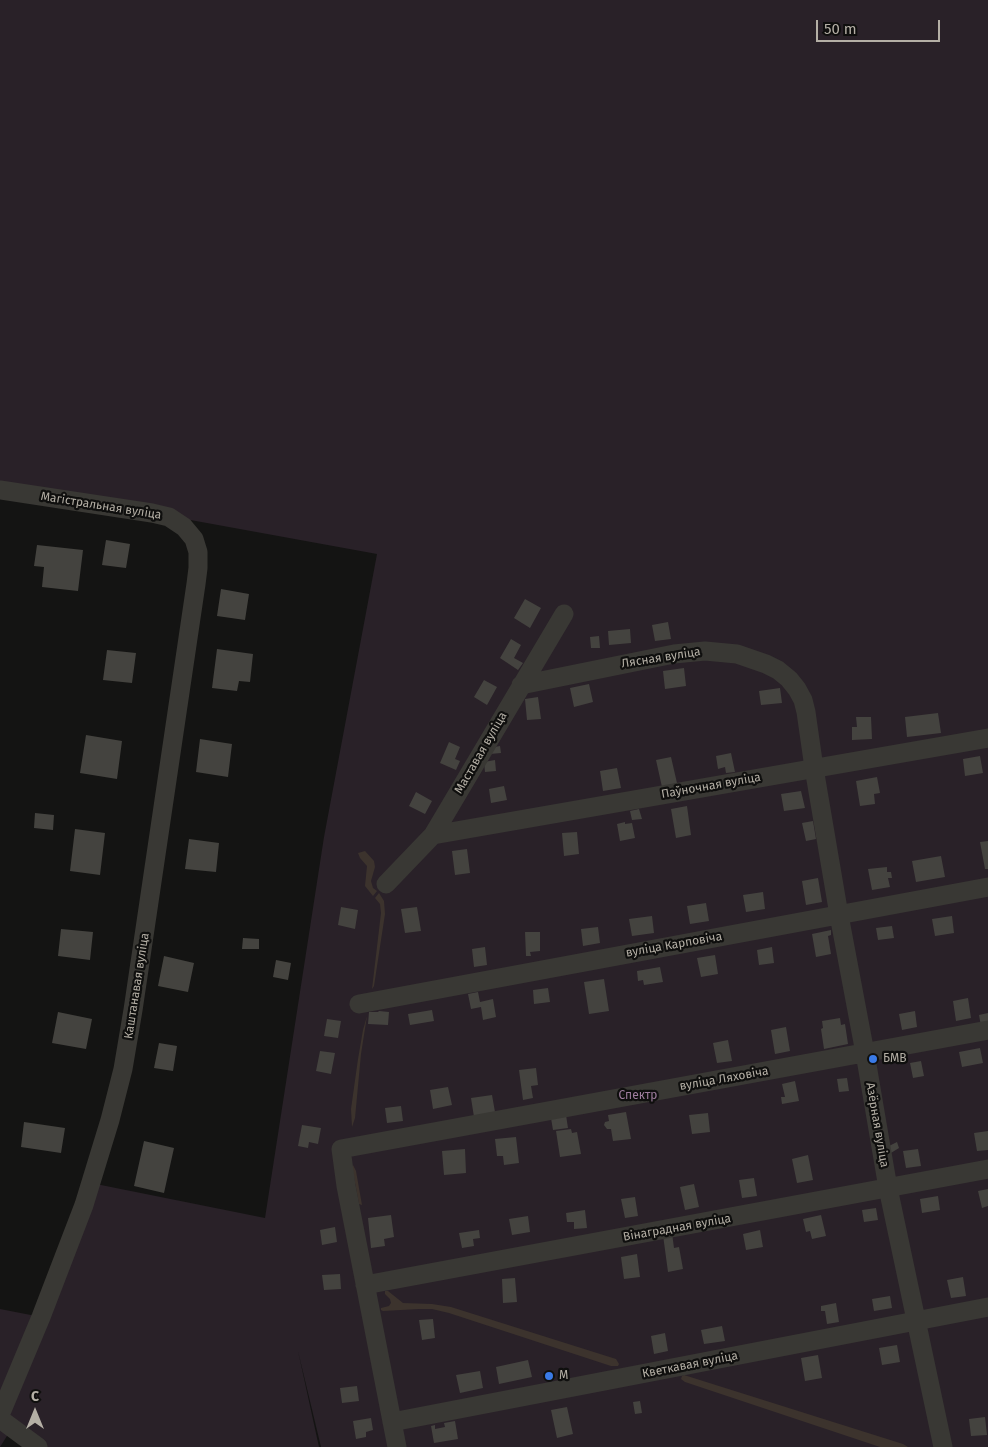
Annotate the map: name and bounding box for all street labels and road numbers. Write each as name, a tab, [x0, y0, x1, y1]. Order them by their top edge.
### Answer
street label: Магістральная вуліца	[40, 489, 162, 523]
street label: Лясная вуліца	[620, 645, 702, 671]
street label: Маставая вуліца	[452, 709, 510, 797]
street label: Паўночная вуліца	[660, 770, 762, 802]
street label: вуліца Карповіча	[625, 929, 723, 961]
street label: Каштанавая вуліца	[121, 932, 153, 1040]
street label: вуліца Ляховіча	[678, 1064, 770, 1094]
street label: Азёрная вуліца	[862, 1081, 892, 1169]
street label: Вінаградная вуліца	[622, 1211, 732, 1245]
street label: Кветкавая вуліца	[641, 1349, 739, 1381]

